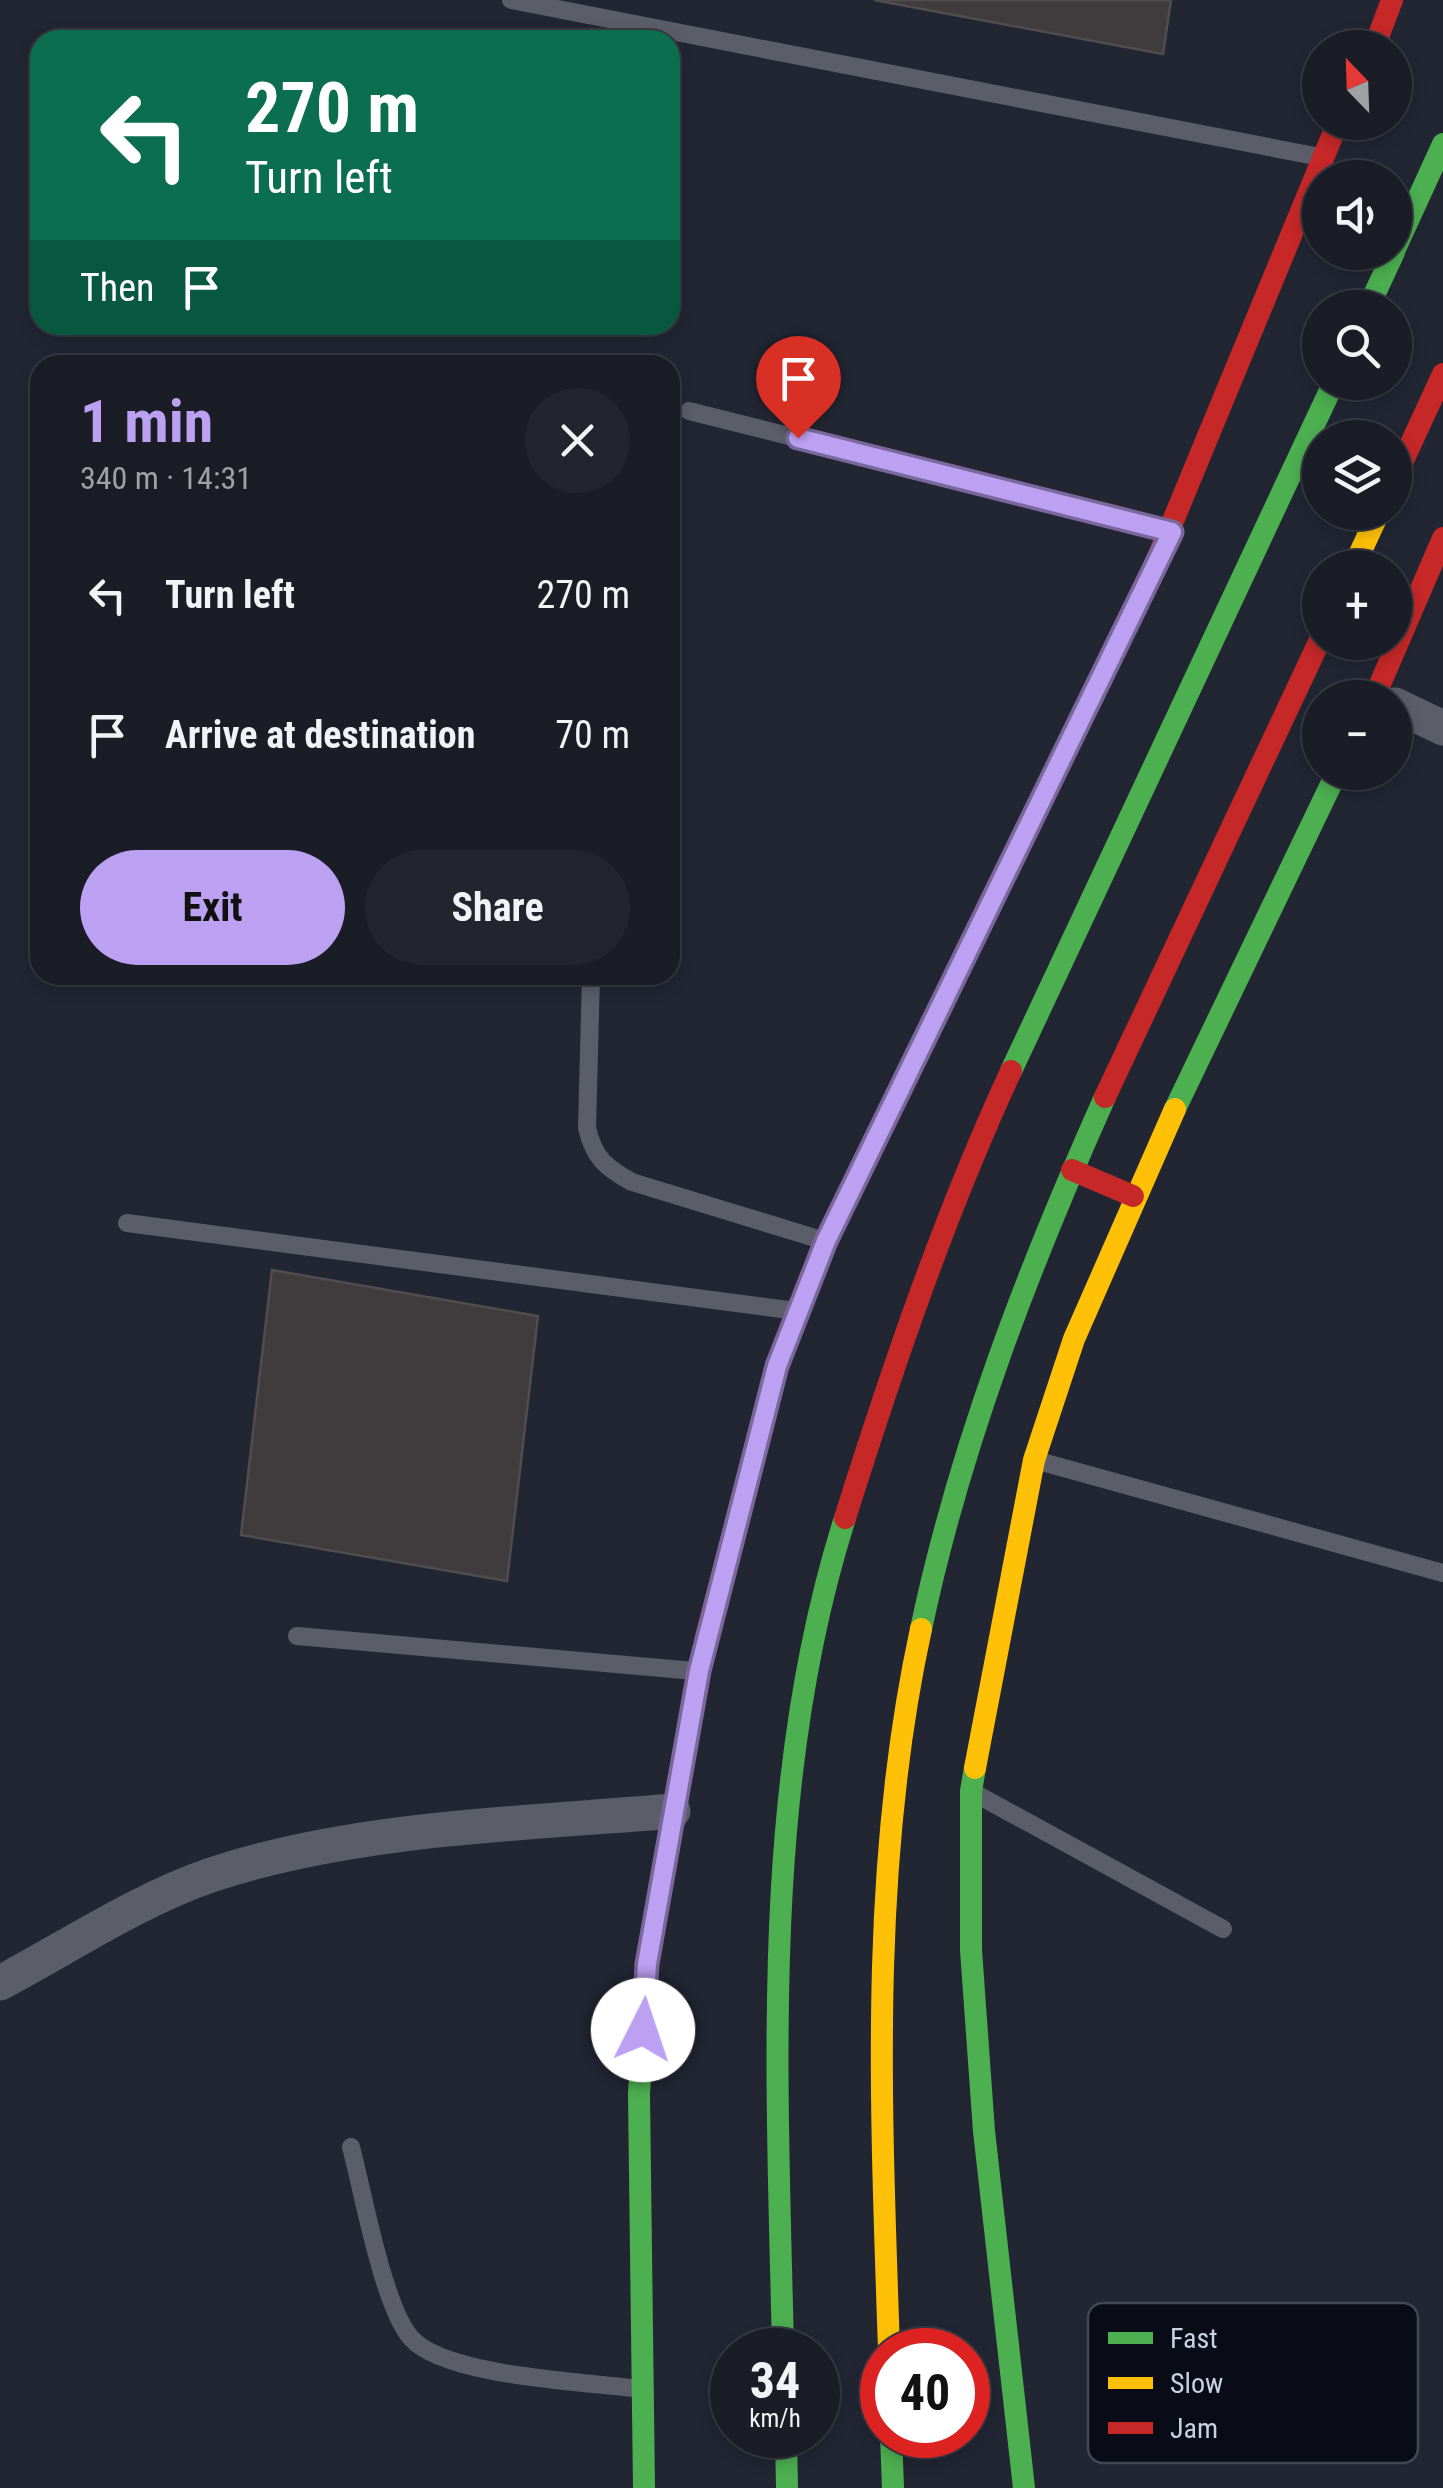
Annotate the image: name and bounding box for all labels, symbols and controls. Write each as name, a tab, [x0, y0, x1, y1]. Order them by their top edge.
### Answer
north arrow	[1302, 30, 1412, 140]
map controls	[1302, 30, 1412, 790]
text: 270 m	[245, 67, 419, 149]
icon: left	[80, 70, 210, 200]
text: Turn left	[245, 151, 393, 204]
button: sound	[1302, 160, 1412, 270]
icon: arrive	[174, 260, 229, 315]
text: Then	[80, 266, 154, 310]
button: search	[1302, 290, 1412, 400]
pin	[756, 336, 841, 439]
icon: arrive	[771, 351, 826, 406]
text: 1 min	[80, 386, 213, 457]
button: close	[525, 388, 630, 493]
button: layers	[1302, 420, 1412, 530]
text: 340 m · 14:31	[80, 459, 252, 497]
button: +	[1302, 550, 1412, 660]
icon: left	[80, 568, 135, 623]
text: Turn left	[165, 573, 295, 617]
text: 270 m	[536, 573, 630, 617]
button: −	[1302, 680, 1412, 790]
icon: arrive	[80, 708, 135, 763]
text: Arrive at destination	[165, 713, 475, 757]
text: 70 m	[555, 713, 630, 757]
button: Exit	[80, 850, 345, 965]
button: Share	[365, 850, 630, 965]
position arrow	[591, 1978, 695, 2082]
legend	[1088, 2303, 1418, 2463]
text: Fast	[1170, 2322, 1217, 2355]
speed limit sign: 40	[860, 2328, 990, 2458]
text: 34	[750, 2352, 800, 2410]
text: Slow	[1170, 2367, 1223, 2400]
text: km/h	[749, 2404, 801, 2433]
text: Jam	[1170, 2412, 1218, 2445]

